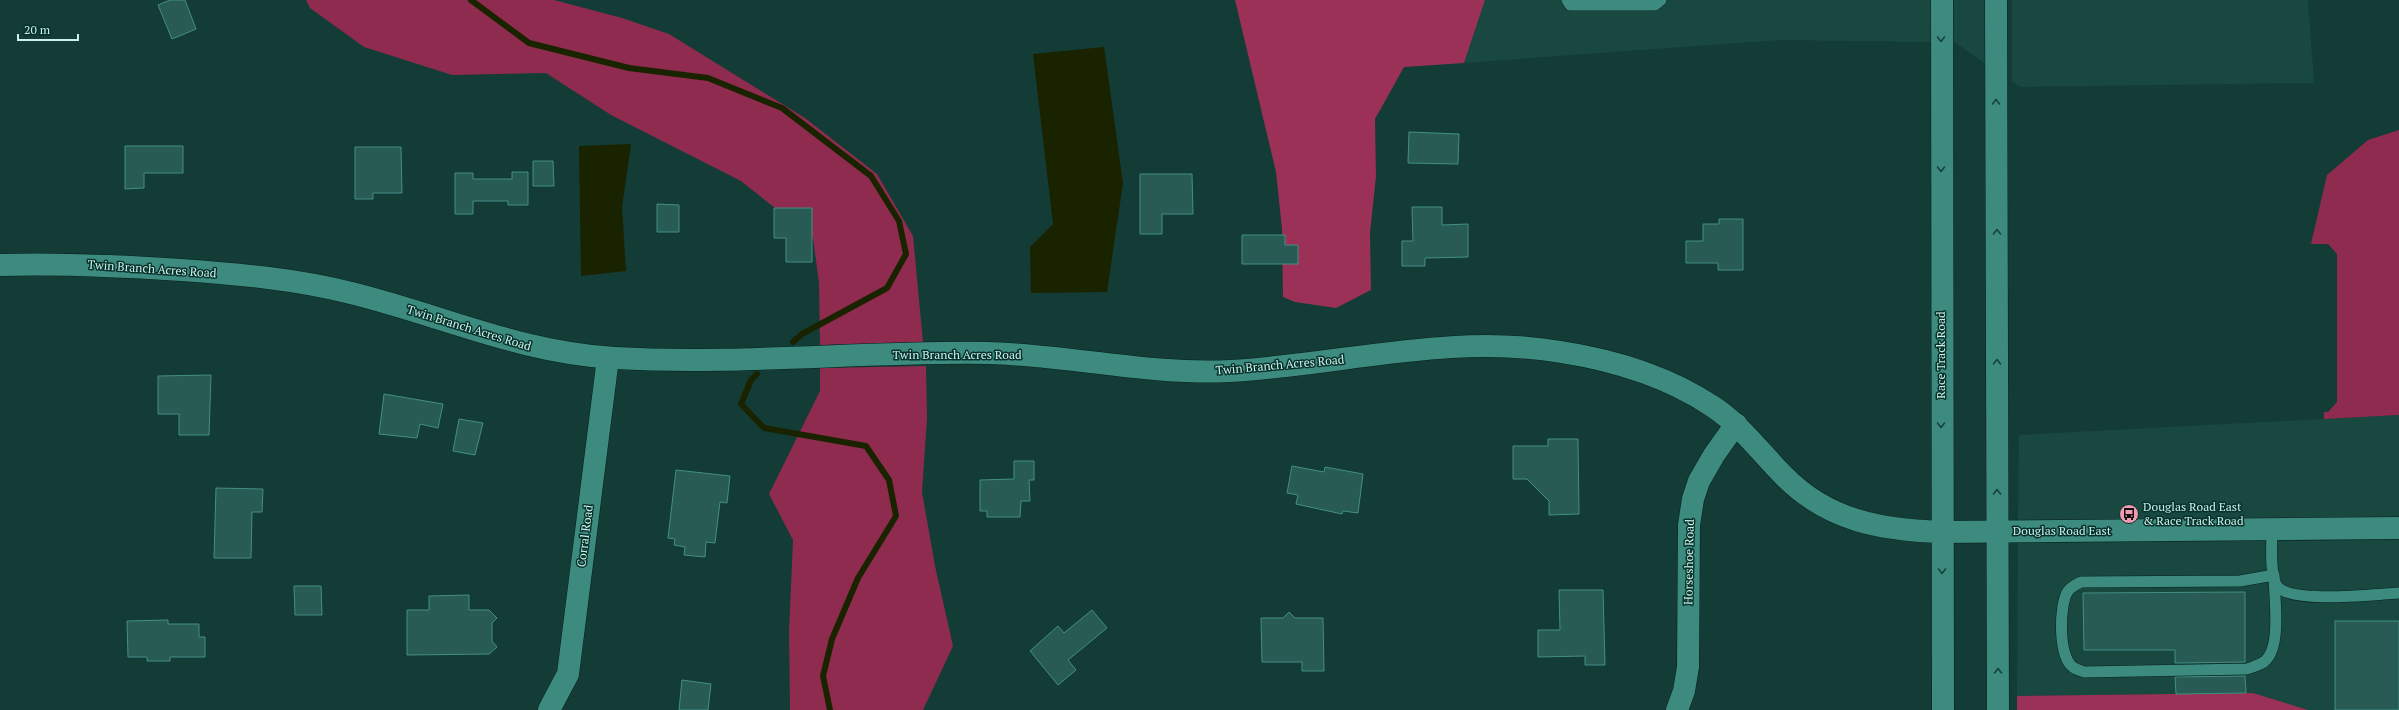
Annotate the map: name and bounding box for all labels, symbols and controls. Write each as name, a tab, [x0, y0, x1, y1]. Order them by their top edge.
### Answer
scale bar	[18, 16, 78, 42]
text: 20 m	[24, 22, 51, 37]
one-way arrow	[1937, 36, 1945, 42]
one-way arrow	[1992, 99, 2000, 105]
one-way arrow	[1937, 166, 1945, 172]
one-way arrow	[1993, 229, 2001, 235]
street label: Twin Branch Acres Road	[87, 257, 217, 281]
street label: Twin Branch Acres Road	[405, 301, 533, 354]
street label: Race Track Road	[1933, 311, 1948, 399]
street label: Twin Branch Acres Road	[892, 347, 1022, 362]
street label: Twin Branch Acres Road	[1215, 351, 1345, 378]
one-way arrow	[1993, 359, 2001, 365]
one-way arrow	[1937, 422, 1945, 428]
one-way arrow	[1993, 489, 2001, 495]
place label: Douglas Road East & Race Track Road	[2143, 499, 2244, 528]
bus stop icon: Douglas Road East & Race Track Road	[2118, 503, 2140, 525]
street label: Corral Road	[573, 504, 596, 568]
street label: Horseshoe Road	[1680, 519, 1697, 605]
street label: Douglas Road East	[2013, 523, 2112, 538]
one-way arrow	[1937, 568, 1946, 574]
one-way arrow	[1994, 668, 2002, 674]

